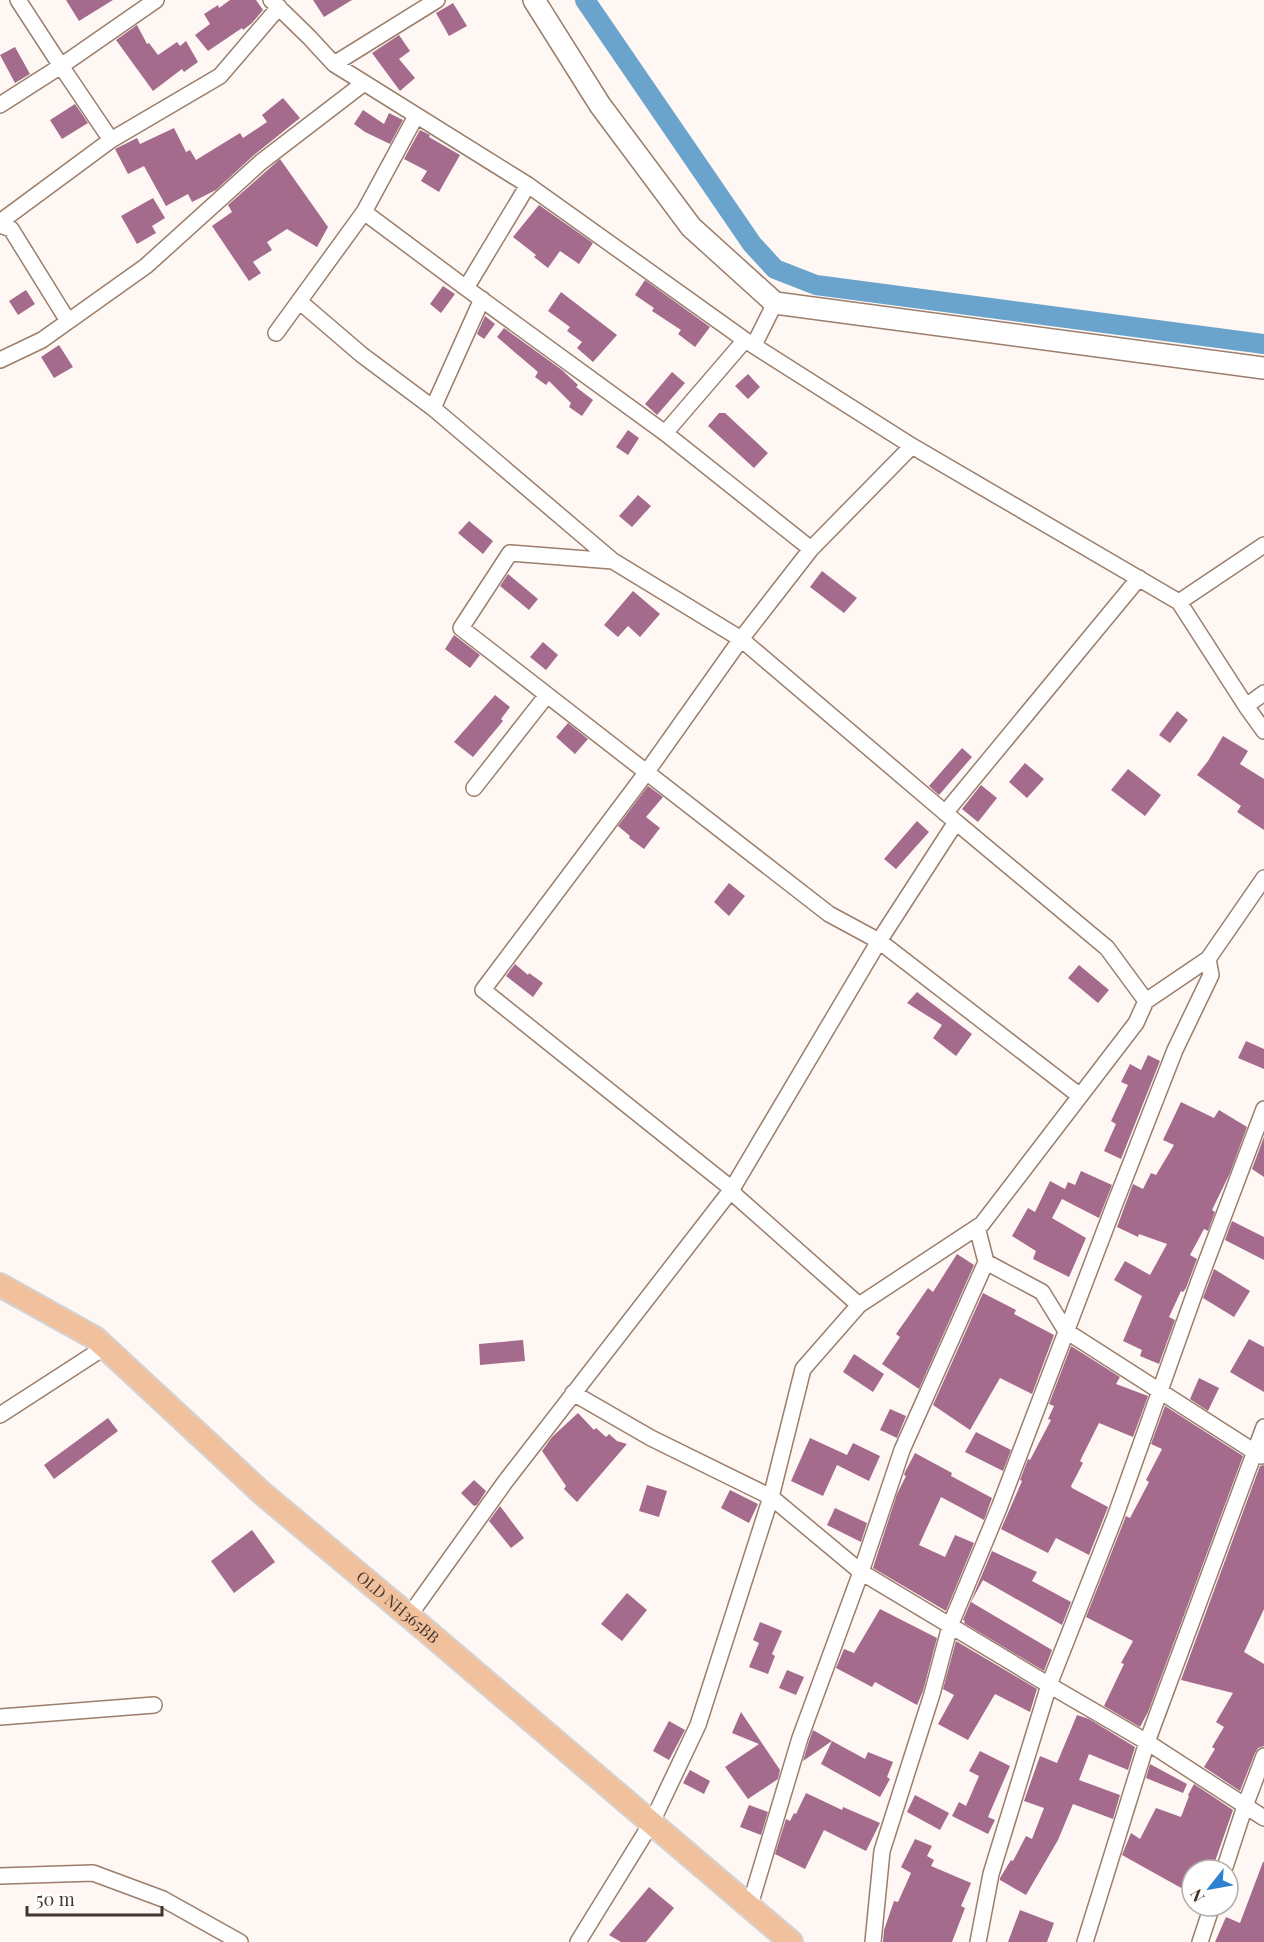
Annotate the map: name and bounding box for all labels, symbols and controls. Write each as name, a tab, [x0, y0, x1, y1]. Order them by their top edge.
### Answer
street label: OLD NH365BB	[352, 1566, 444, 1647]
north arrow	[1180, 1858, 1240, 1918]
scale bar	[27, 1879, 162, 1917]
text: N	[1185, 1885, 1209, 1906]
text: 50 m	[36, 1887, 75, 1911]

